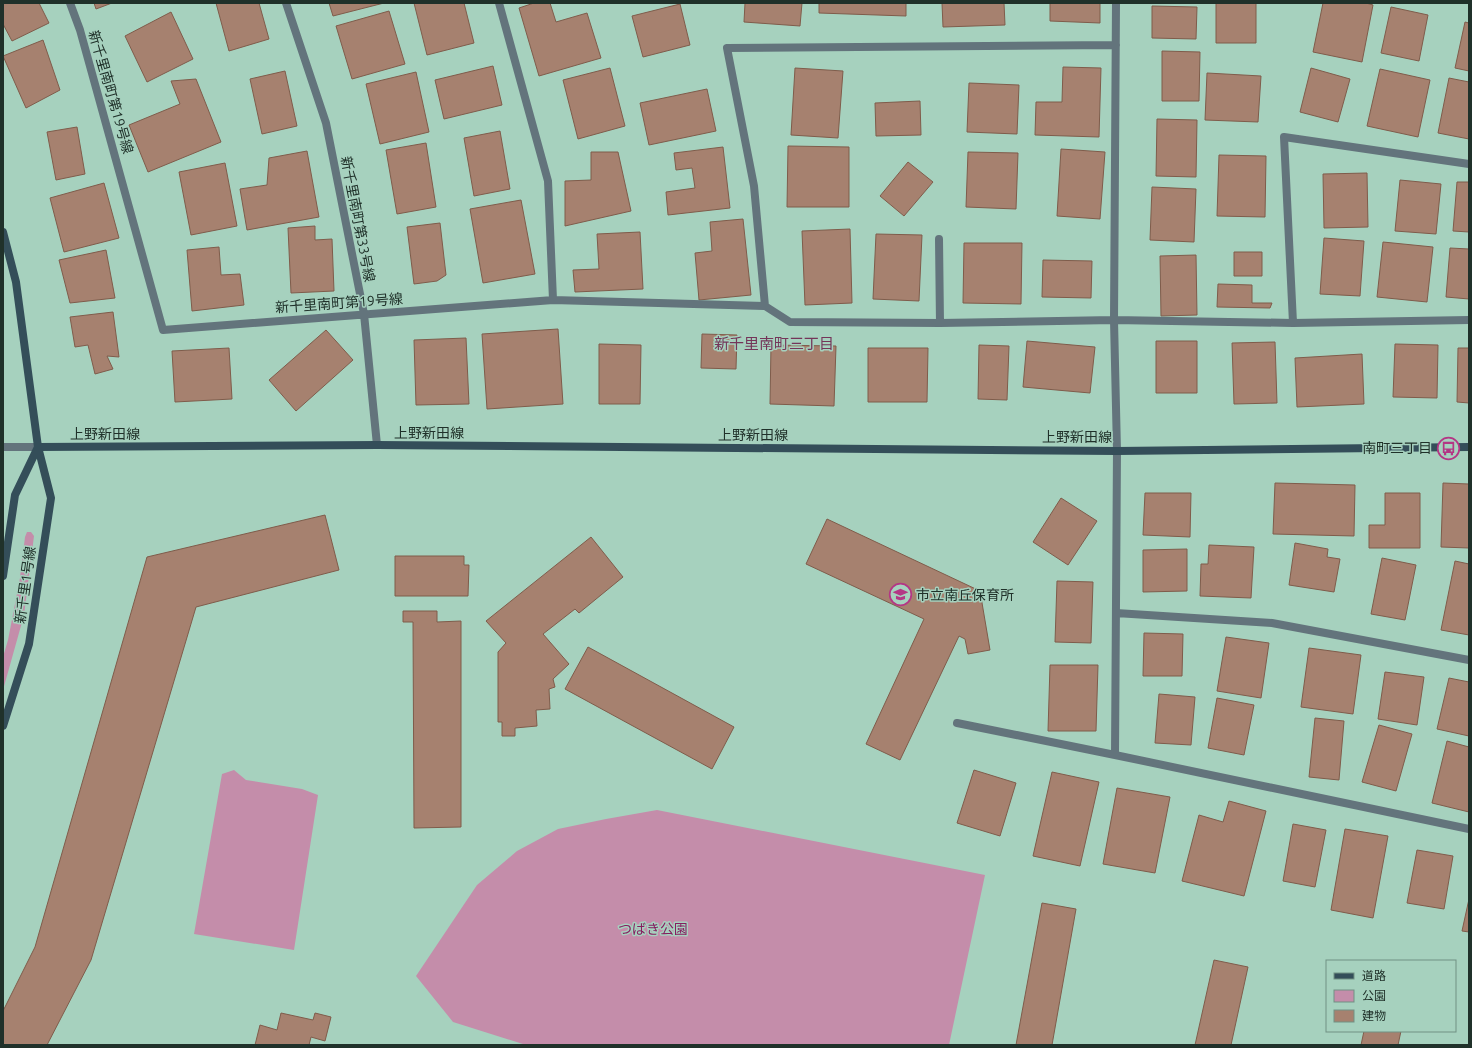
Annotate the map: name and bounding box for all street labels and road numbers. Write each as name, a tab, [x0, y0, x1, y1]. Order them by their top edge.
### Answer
street label: 新千里南町第19号線	[86, 28, 136, 156]
street label: 新千里南町第33号線	[338, 155, 378, 283]
street label: 新千里南町第19号線	[275, 291, 403, 315]
street label: 上野新田線	[394, 425, 464, 441]
street label: 上野新田線	[70, 426, 140, 442]
street label: 上野新田線	[718, 427, 788, 443]
street label: 上野新田線	[1042, 429, 1112, 445]
street label: 新千里1号線	[12, 545, 38, 625]

